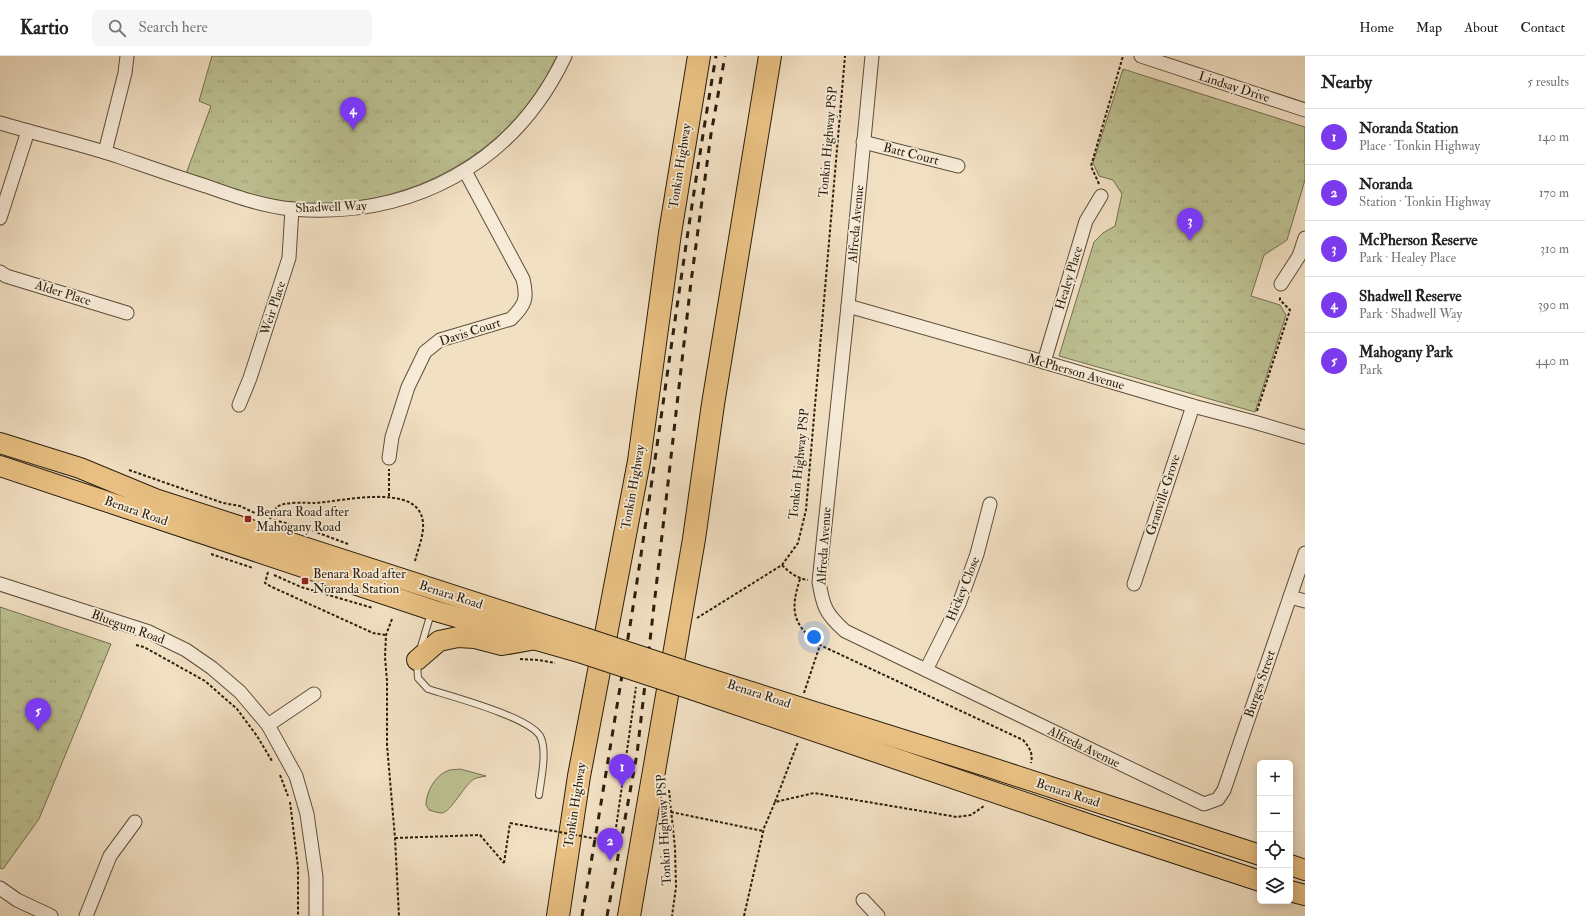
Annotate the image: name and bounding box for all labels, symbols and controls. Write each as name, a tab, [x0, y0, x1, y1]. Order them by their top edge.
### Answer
search box	[92, 10, 372, 46]
text: Kartio	[20, 16, 68, 40]
icon: search	[106, 17, 128, 39]
text: Search here	[138, 18, 208, 37]
text: Home	[1359, 19, 1394, 36]
text: Map	[1416, 19, 1442, 36]
text: About	[1464, 19, 1498, 36]
text: Contact	[1520, 19, 1565, 36]
street label: Lindsay Drive	[1196, 68, 1272, 107]
text: Nearby	[1321, 72, 1372, 93]
text: 5 results	[1527, 74, 1569, 90]
street label: Tonkin Highway PSP	[815, 85, 842, 198]
pin: 4	[340, 97, 366, 130]
text: Noranda Station	[1359, 119, 1459, 138]
street label: Tonkin Highway	[665, 122, 696, 210]
text: 1	[1332, 129, 1336, 145]
text: 140 m	[1538, 129, 1569, 145]
text: Place · Tonkin Highway	[1359, 138, 1480, 154]
street label: Batt Court	[882, 139, 940, 169]
text: Noranda	[1359, 175, 1412, 194]
street label: Alfreda Avenue	[845, 184, 867, 265]
text: 2	[1331, 185, 1337, 201]
text: 170 m	[1539, 185, 1569, 201]
text: Station · Tonkin Highway	[1359, 194, 1491, 210]
street label: Shadwell Way	[295, 198, 367, 217]
pin: 3	[1177, 208, 1203, 241]
text: McPherson Reserve	[1359, 231, 1478, 250]
text: 3	[1332, 241, 1337, 257]
text: 310 m	[1540, 241, 1569, 257]
street label: Healey Place	[1052, 244, 1087, 312]
text: Park · Healey Place	[1359, 250, 1456, 266]
street label: Alder Place	[32, 277, 94, 309]
street label: Weir Place	[257, 279, 289, 338]
text: Shadwell Reserve	[1359, 287, 1462, 306]
text: 4	[1330, 297, 1338, 313]
text: 390 m	[1538, 297, 1569, 313]
text: Park · Shadwell Way	[1359, 306, 1462, 322]
street label: Davis Court	[437, 315, 503, 349]
text: Mahogany Park	[1359, 343, 1453, 362]
street label: McPherson Avenue	[1026, 351, 1127, 394]
text: 5	[1331, 353, 1337, 369]
text: 440 m	[1535, 353, 1569, 369]
text: Park	[1359, 362, 1383, 378]
street label: Tonkin Highway PSP	[785, 407, 814, 520]
street label: Tonkin Highway	[618, 443, 649, 531]
street label: Granville Grove	[1142, 452, 1184, 538]
street label: Benara Road	[102, 493, 170, 530]
place label: Benara Road after Mahogany Road	[256, 504, 349, 536]
street label: Alfreda Avenue	[813, 506, 835, 587]
marker: Benara Road after Mahogany Road	[243, 514, 253, 524]
street label: Hickey Close	[943, 554, 984, 624]
place label: Benara Road after Noranda Station	[313, 566, 406, 597]
marker: Benara Road after Noranda Station	[300, 576, 310, 586]
street label: Benara Road	[417, 577, 485, 613]
street label: Bluegum Road	[89, 606, 168, 648]
your location	[804, 627, 824, 647]
street label: Burges Street	[1241, 648, 1279, 720]
street label: Benara Road	[725, 676, 793, 712]
pin: 5	[25, 698, 51, 731]
street label: Alfreda Avenue	[1044, 722, 1123, 772]
pin: 1	[609, 754, 635, 787]
map controls	[1257, 760, 1293, 904]
button: +	[1257, 760, 1293, 796]
street label: Tonkin Highway	[560, 761, 591, 849]
street label: Tonkin Highway PSP	[653, 774, 676, 886]
street label: Benara Road	[1034, 775, 1102, 811]
button: −	[1257, 796, 1293, 832]
pin: 2	[597, 828, 623, 861]
button: locate	[1257, 832, 1293, 868]
button: layers	[1257, 868, 1293, 904]

